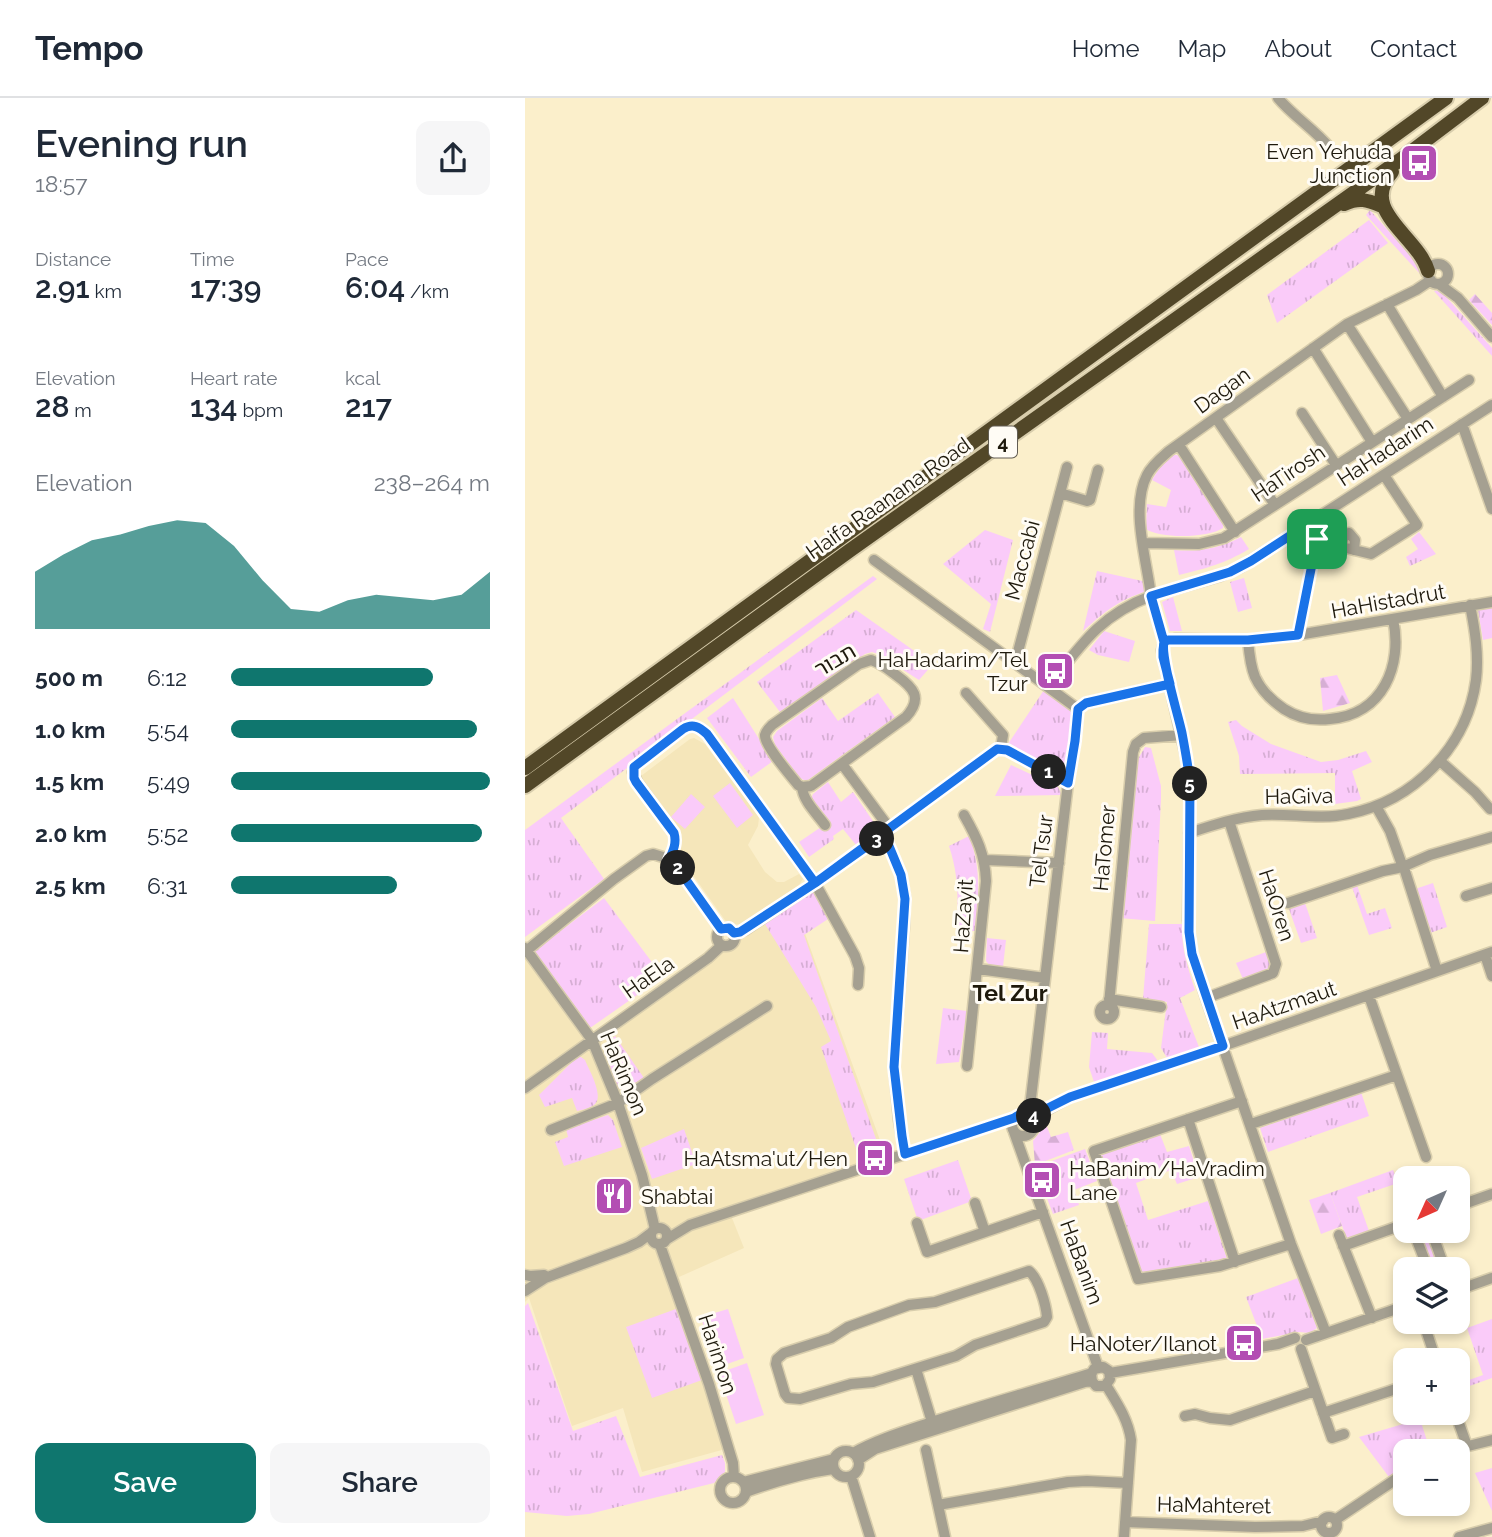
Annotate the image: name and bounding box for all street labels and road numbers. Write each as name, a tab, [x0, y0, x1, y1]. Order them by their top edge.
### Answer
street label: Dagan	[1189, 361, 1255, 419]
street label: HaHadarim	[1332, 411, 1438, 491]
road number: 4	[989, 426, 1017, 458]
street label: Haifa Raanana Road	[801, 432, 975, 564]
street label: HaTirosh	[1246, 439, 1330, 507]
street label: Maccabi	[999, 517, 1045, 603]
street label: HaHistadrut	[1329, 579, 1447, 623]
street label: תבור	[810, 638, 860, 682]
street label: HaGiva	[1264, 783, 1334, 809]
street label: HaTomer	[1088, 803, 1120, 892]
street label: Tel Tsur	[1024, 813, 1058, 889]
street label: HaOren	[1254, 866, 1300, 944]
street label: HaZayit	[948, 878, 978, 954]
street label: HaEla	[618, 950, 678, 1004]
street label: HaAtzmaut	[1229, 976, 1339, 1034]
street label: HaRimon	[595, 1027, 653, 1119]
street label: HaBanim	[1055, 1216, 1109, 1308]
street label: Harimon	[693, 1311, 743, 1397]
street label: HaMahteret	[1157, 1492, 1271, 1518]

